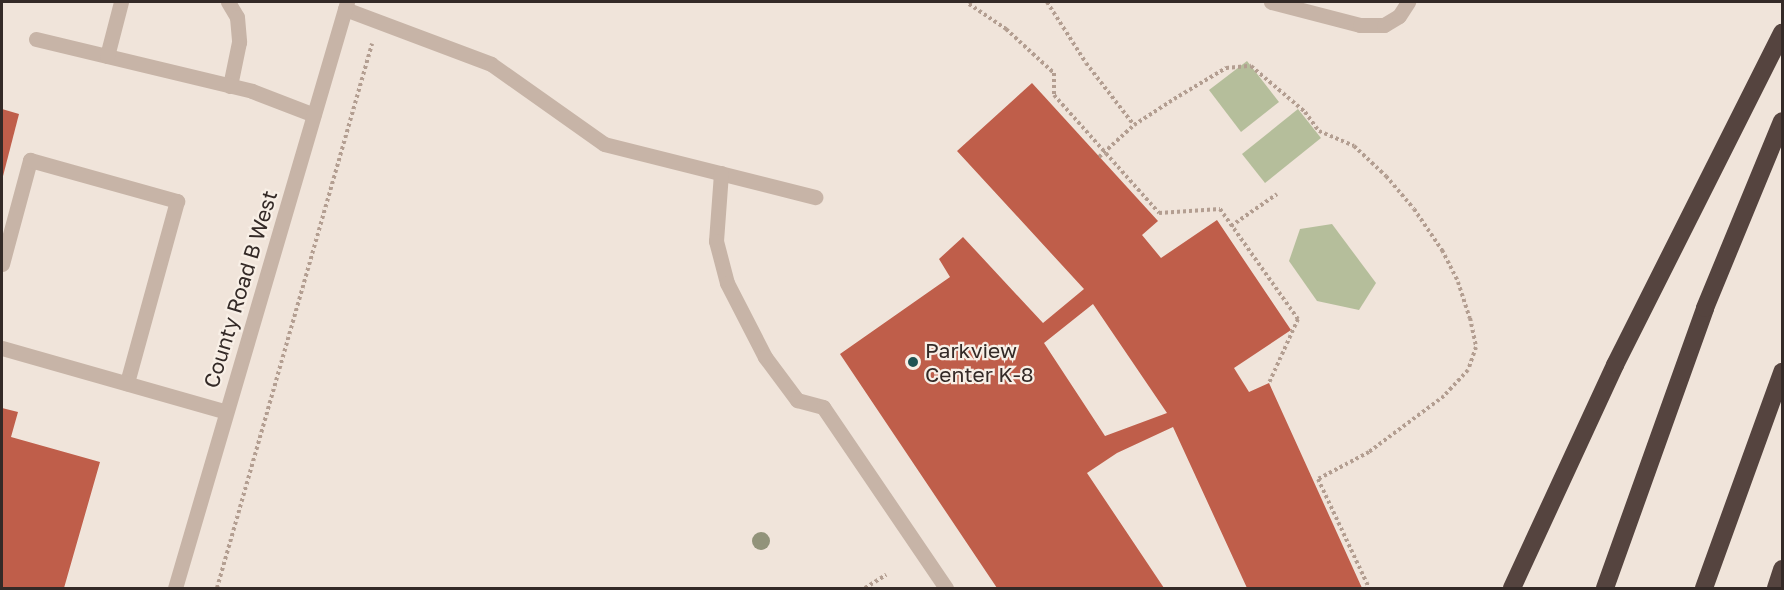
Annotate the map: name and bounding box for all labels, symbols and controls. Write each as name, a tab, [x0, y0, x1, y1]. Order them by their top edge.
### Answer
street label: County Road B West	[198, 187, 282, 391]
place label: Parkview Center K-8	[925, 337, 1033, 387]
marker: Parkview Center K-8	[906, 355, 920, 369]

